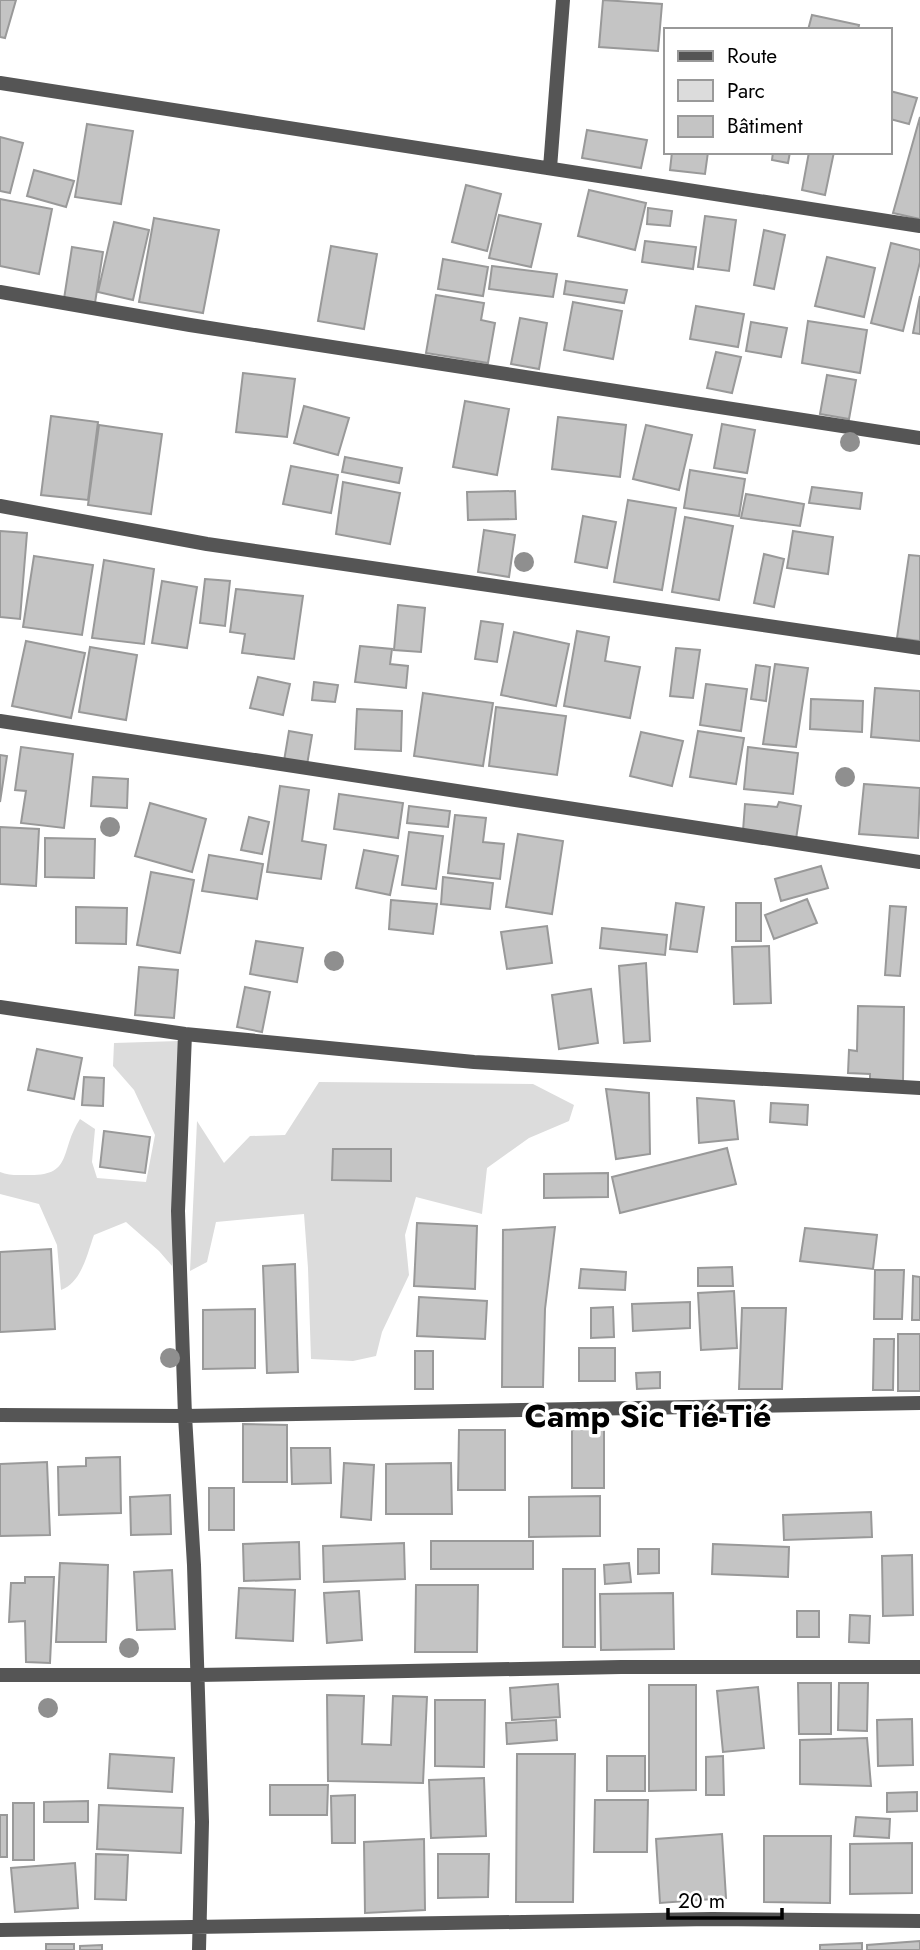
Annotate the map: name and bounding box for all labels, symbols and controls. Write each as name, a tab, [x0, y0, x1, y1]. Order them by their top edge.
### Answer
legend	[664, 28, 892, 154]
text: Route	[727, 41, 777, 71]
text: Parc	[727, 76, 765, 106]
text: Bâtiment	[727, 111, 803, 141]
district label: Camp Sic Tié-Tié	[525, 1393, 771, 1439]
scale bar	[668, 1876, 782, 1920]
text: 20 m	[678, 1886, 725, 1916]

